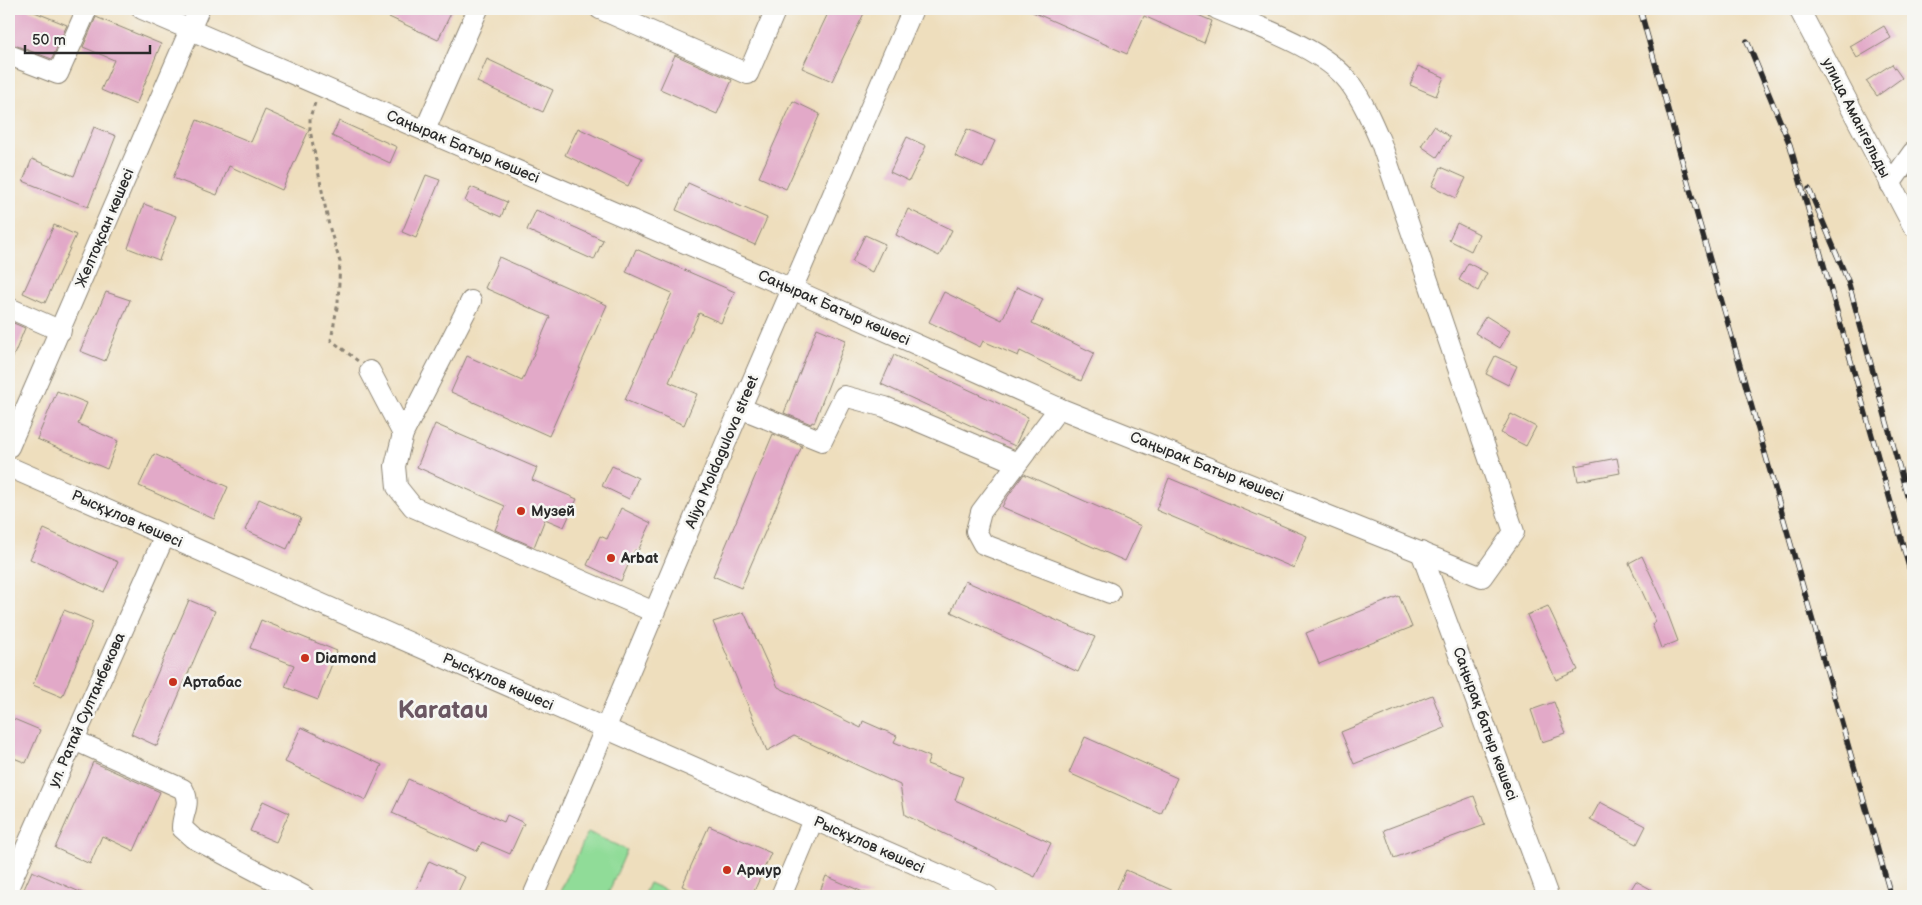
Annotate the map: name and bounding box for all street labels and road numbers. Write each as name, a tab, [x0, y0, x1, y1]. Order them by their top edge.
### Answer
street label: улица Амангельды	[1818, 55, 1894, 181]
street label: Саңырак Батыр көшесі	[384, 106, 542, 188]
street label: Желтоқсан көшесі	[71, 166, 139, 290]
street label: Саңырак Батыр көшесі	[755, 266, 913, 350]
street label: Aliya Moldagulova street	[681, 372, 763, 531]
street label: Саңырак Батыр көшесі	[1127, 427, 1287, 507]
street label: Рысқұлов көшесі	[69, 486, 185, 552]
street label: ул. Ратай Султанбекова	[44, 630, 130, 790]
street label: Саңырақ батыр көшесі	[1448, 645, 1522, 803]
street label: Рысқұлов көшесі	[440, 649, 556, 715]
street label: Рысқұлов көшесі	[811, 812, 927, 878]

